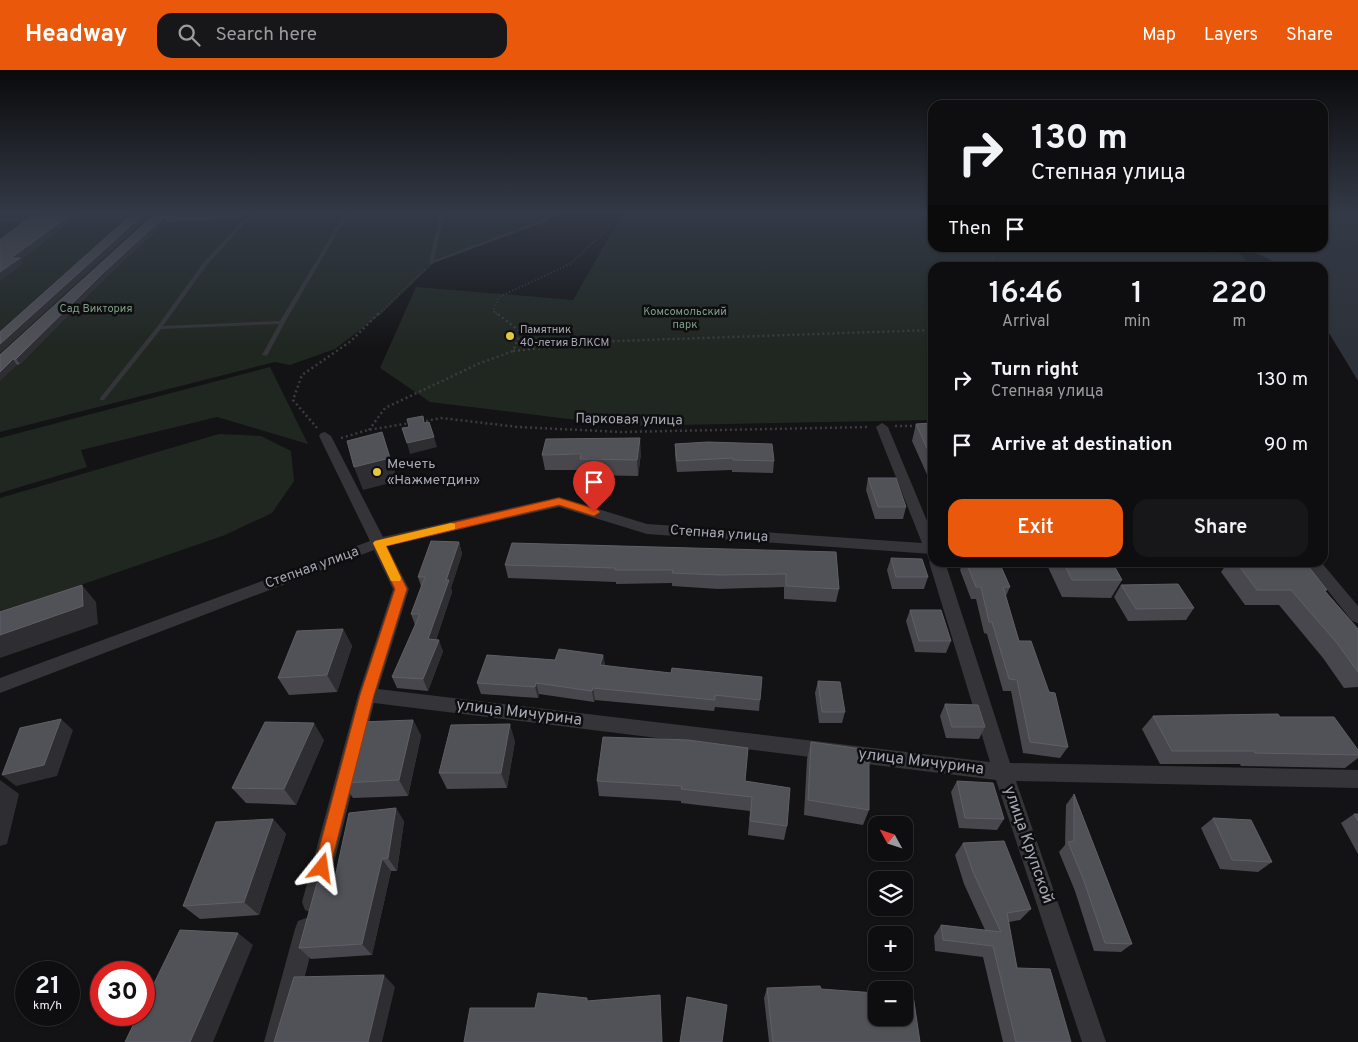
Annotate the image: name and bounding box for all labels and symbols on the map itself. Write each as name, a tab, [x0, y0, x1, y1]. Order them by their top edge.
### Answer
park label: Сад Виктория	[60, 302, 132, 316]
park label: Комсомольский парк	[643, 305, 727, 332]
place label: Памятник 40-летия ВЛКСМ	[520, 323, 609, 350]
marker: Памятник 40-летия ВЛКСМ	[504, 330, 516, 342]
street label: Парковая улица	[575, 411, 683, 429]
place label: Мечеть «Нажметдин»	[387, 456, 480, 489]
pin	[573, 461, 615, 512]
marker: Мечеть «Нажметдин»	[371, 466, 383, 478]
street label: Степная улица	[669, 522, 769, 546]
street label: Степная улица	[263, 543, 361, 593]
street label: улица Мичурина	[455, 695, 583, 731]
street label: улица Мичурина	[857, 744, 985, 780]
street label: улица Крупской	[999, 784, 1057, 906]
north arrow	[868, 816, 912, 861]
position arrow	[295, 841, 347, 893]
speed limit sign: 30	[90, 961, 155, 1026]

